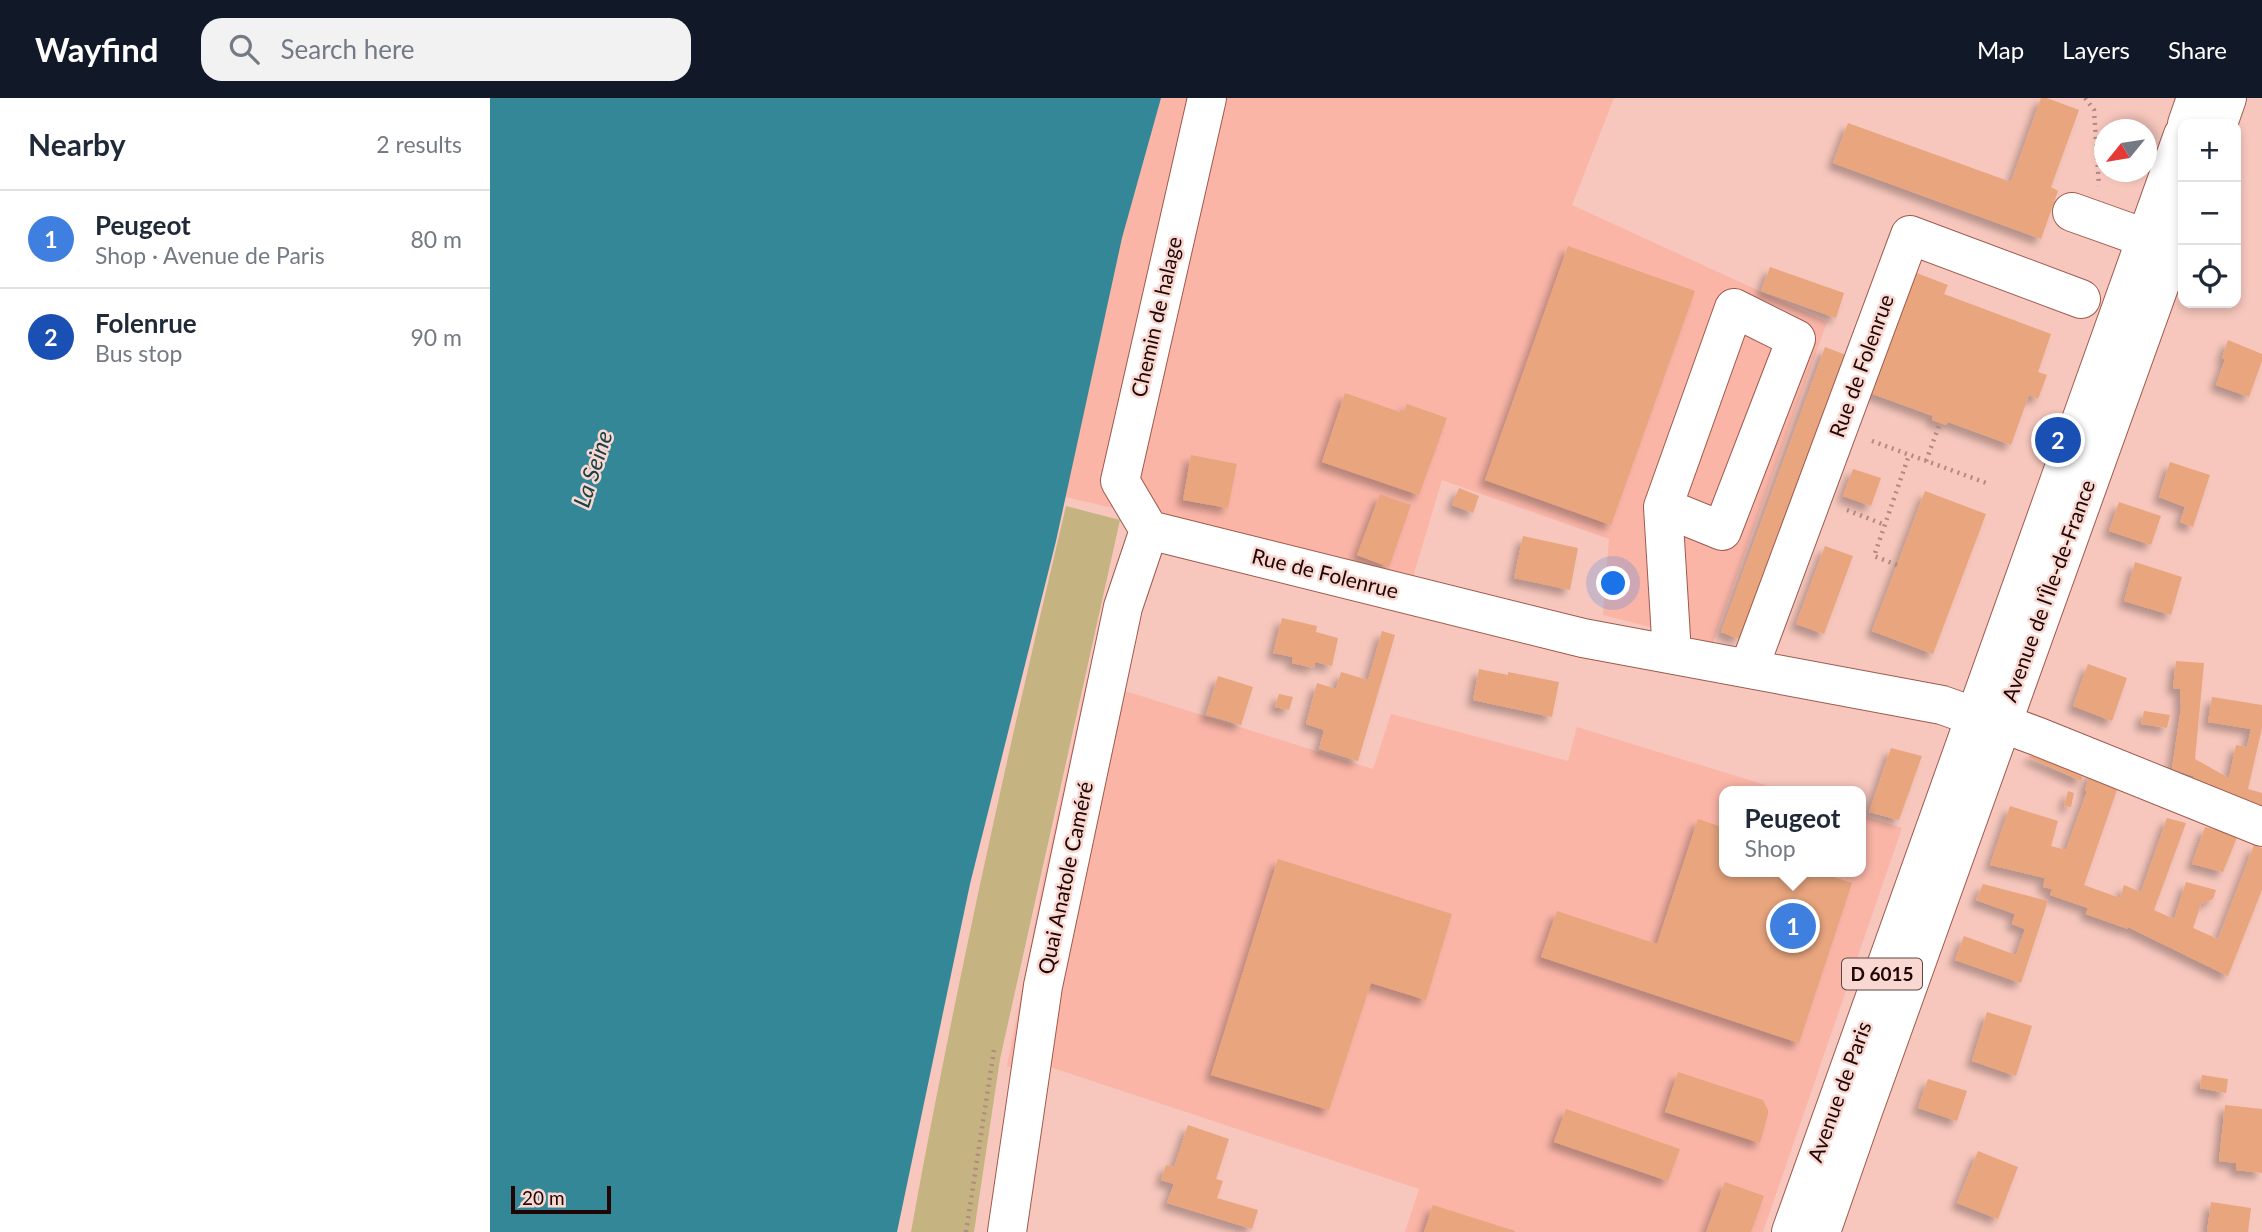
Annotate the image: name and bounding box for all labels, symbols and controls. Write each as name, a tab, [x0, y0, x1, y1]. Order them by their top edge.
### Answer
search box	[201, 18, 691, 81]
text: Wayfind	[35, 29, 159, 69]
icon: search	[225, 30, 263, 68]
text: Search here	[281, 33, 415, 65]
text: Map	[1977, 35, 2024, 64]
text: Layers	[2062, 35, 2130, 64]
text: Share	[2168, 35, 2227, 64]
north arrow	[2094, 119, 2157, 182]
map controls	[2178, 119, 2241, 308]
button: +	[2178, 119, 2241, 182]
text: Nearby	[28, 126, 126, 162]
text: 2 results	[376, 130, 462, 158]
button: −	[2178, 182, 2241, 245]
text: Peugeot	[95, 209, 191, 241]
text: 1	[44, 225, 58, 253]
text: 80 m	[411, 225, 462, 253]
street label: Chemin de halage	[1125, 234, 1186, 399]
text: Shop · Avenue de Paris	[95, 241, 325, 269]
button: locate	[2178, 245, 2241, 308]
street label: Rue de Folenrue	[1823, 291, 1898, 440]
text: Folenrue	[95, 307, 197, 339]
text: 2	[44, 323, 58, 351]
text: 90 m	[411, 323, 462, 351]
text: Bus stop	[95, 339, 182, 367]
pin: 2	[2035, 414, 2081, 466]
water label: La Seine	[567, 427, 618, 510]
street label: Avenue de l'Île-de-France	[1996, 476, 2099, 705]
street label: Rue de Folenrue	[1249, 542, 1401, 603]
your location	[1596, 566, 1630, 600]
street label: Quai Anatole Caméré	[1032, 779, 1097, 976]
popup	[1719, 786, 1866, 877]
text: Peugeot	[1745, 802, 1840, 834]
text: Shop	[1745, 834, 1796, 862]
pin: 1	[1770, 900, 1816, 952]
road number: D 6015	[1842, 958, 1922, 989]
street label: Avenue de Paris	[1802, 1018, 1876, 1165]
scale bar	[511, 1183, 611, 1215]
text: 20 m	[522, 1186, 565, 1209]

